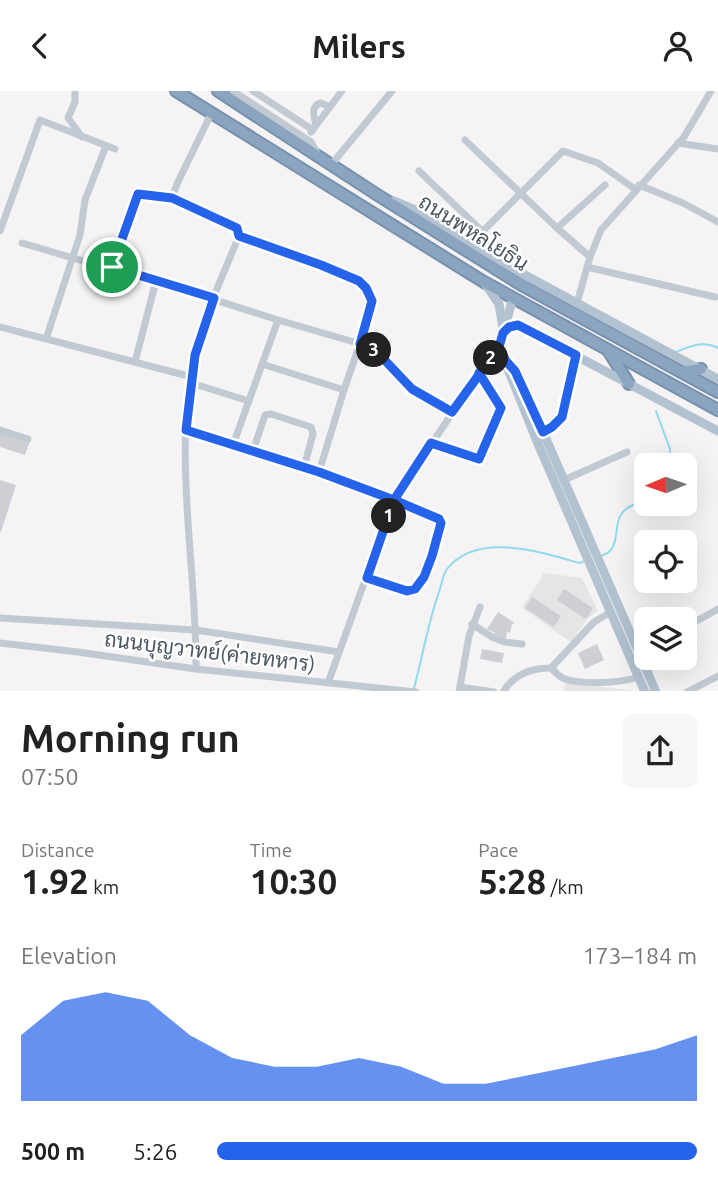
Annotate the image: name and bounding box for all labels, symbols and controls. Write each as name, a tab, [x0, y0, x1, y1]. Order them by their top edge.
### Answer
icon: back	[21, 27, 59, 65]
icon: person	[659, 27, 697, 65]
text: Milers	[312, 28, 406, 64]
street label: ถนนพหลโยธิน	[415, 189, 533, 275]
pin	[82, 237, 142, 297]
icon: arrive	[93, 248, 131, 286]
pin: 3	[356, 333, 392, 367]
text: 3	[368, 338, 379, 360]
pin: 2	[474, 341, 508, 375]
text: 2	[485, 346, 496, 368]
north arrow	[634, 453, 696, 516]
map controls	[634, 453, 697, 670]
pin: 1	[372, 499, 406, 533]
text: 1	[383, 504, 394, 526]
button: locate	[634, 530, 697, 593]
button: layers	[634, 607, 697, 670]
street label: ถนนบุญวาทย์(ค่ายทหาร)	[103, 625, 317, 679]
button: share	[623, 714, 697, 788]
text: Morning run	[21, 717, 240, 759]
text: 07:50	[21, 764, 79, 789]
text: Distance	[21, 839, 95, 861]
text: Time	[250, 839, 292, 861]
text: Pace	[478, 839, 519, 861]
text: 1.92	[21, 861, 89, 901]
text: 10:30	[250, 861, 337, 901]
text: 5:28	[478, 861, 546, 901]
text: km	[89, 876, 119, 898]
text: /km	[546, 876, 584, 898]
text: Elevation	[21, 943, 117, 968]
text: 173–184 m	[583, 943, 697, 968]
text: 500 m	[21, 1139, 85, 1164]
text: 5:26	[133, 1139, 178, 1164]

